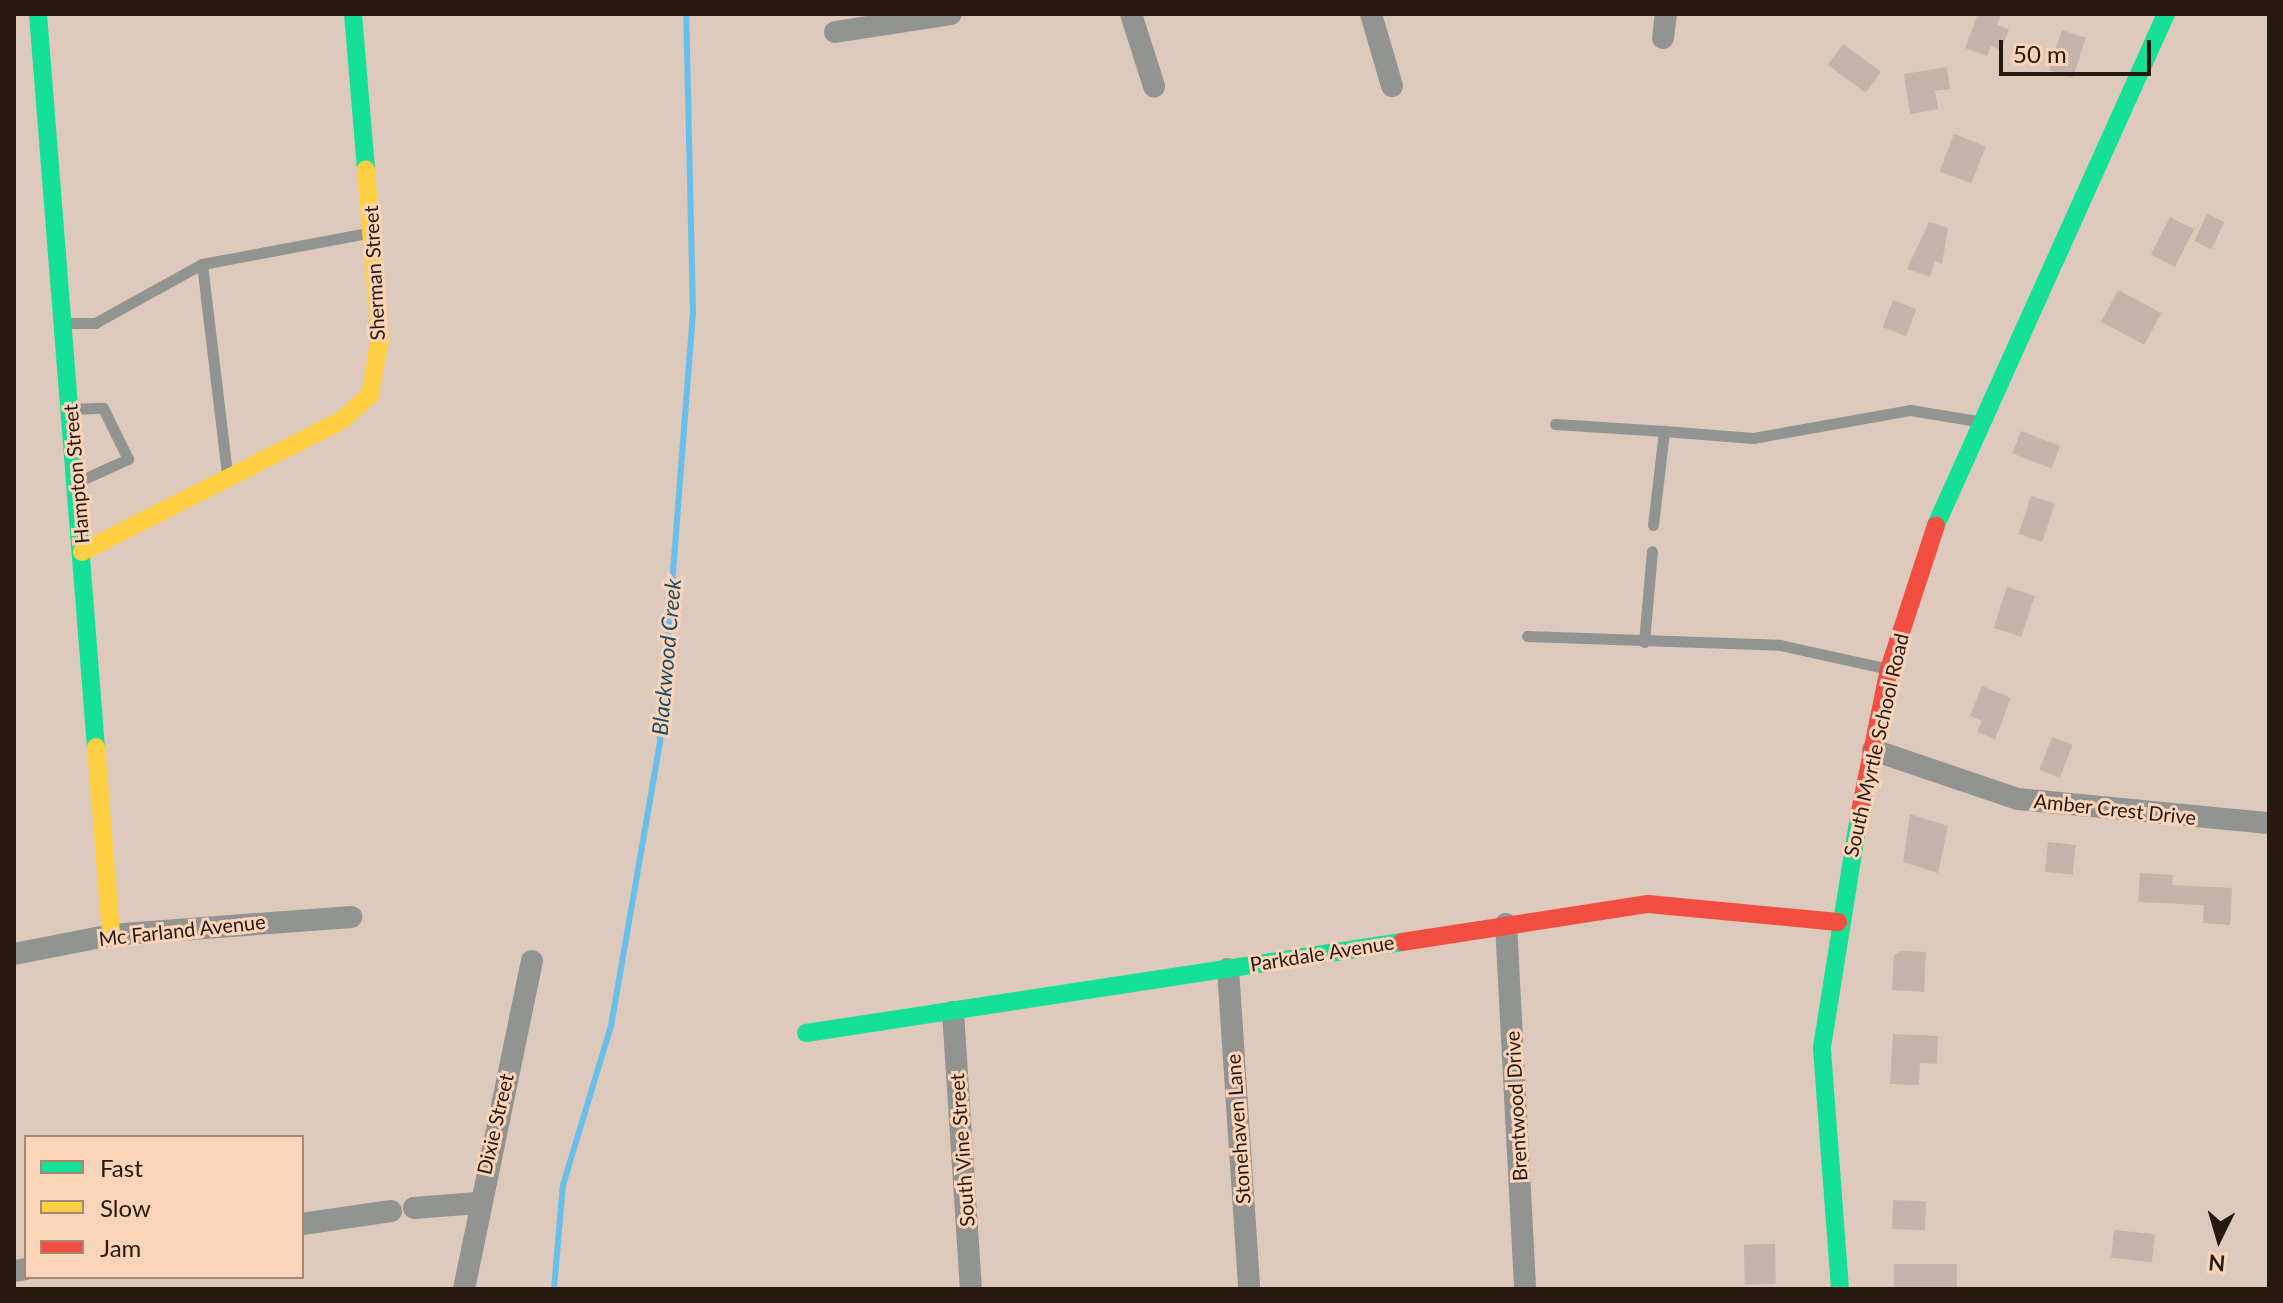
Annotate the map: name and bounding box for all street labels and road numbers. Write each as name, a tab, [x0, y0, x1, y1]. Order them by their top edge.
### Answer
street label: Sherman Street	[358, 205, 390, 341]
street label: Hampton Street	[58, 403, 94, 545]
street label: South Myrtle School Road	[1839, 631, 1913, 859]
street label: Amber Crest Drive	[2032, 789, 2198, 829]
street label: Mc Farland Avenue	[97, 909, 267, 951]
street label: Parkdale Avenue	[1248, 930, 1396, 976]
street label: Brentwood Drive	[1500, 1030, 1532, 1182]
street label: Stonehaven Lane	[1221, 1053, 1255, 1205]
street label: Dixie Street	[472, 1071, 518, 1177]
street label: South Vine Street	[945, 1072, 979, 1228]

